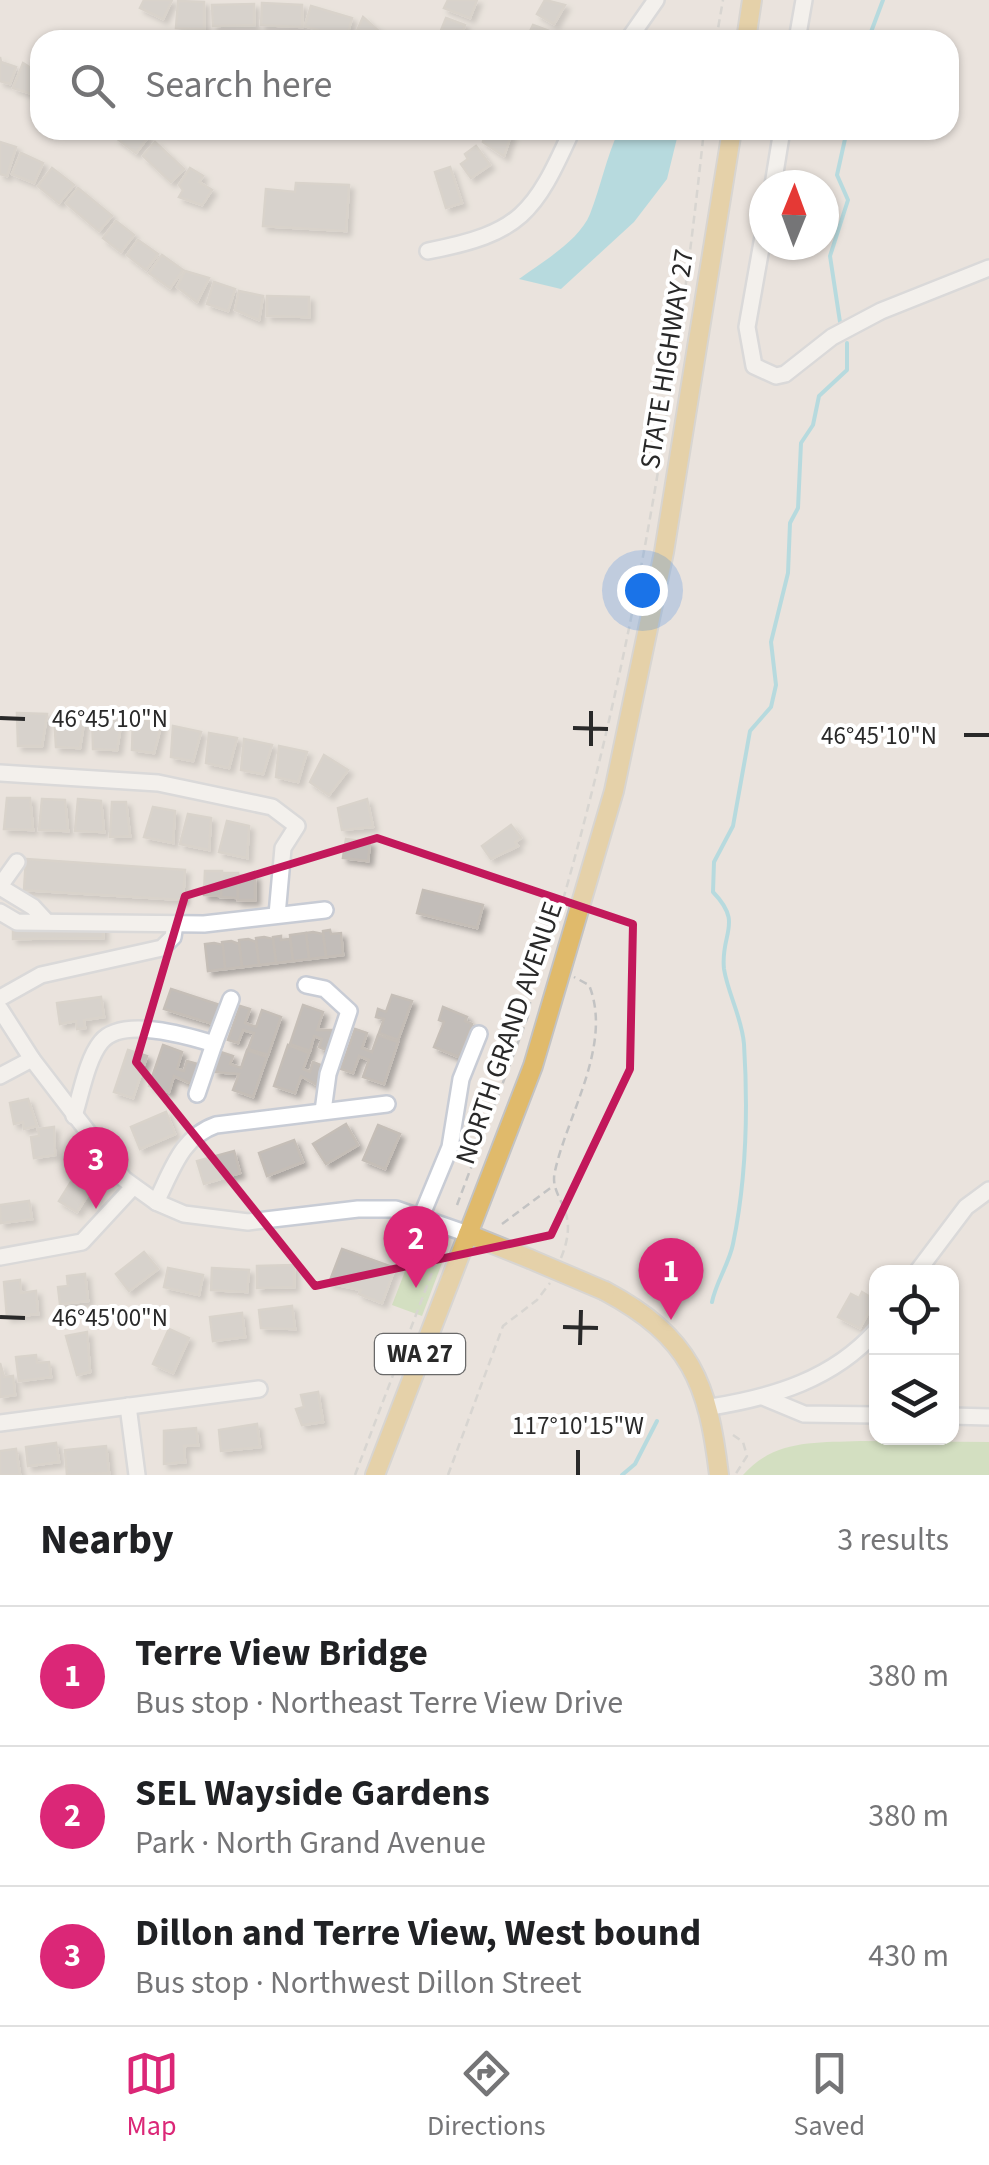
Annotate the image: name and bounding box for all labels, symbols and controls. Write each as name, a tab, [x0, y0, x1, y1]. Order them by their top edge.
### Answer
search box	[30, 30, 959, 140]
icon: search	[65, 58, 120, 113]
text: Search here	[145, 58, 332, 112]
north arrow	[749, 170, 839, 260]
street label: STATE HIGHWAY 27	[630, 246, 704, 472]
your location	[617, 565, 668, 616]
text: 46°45'10"N	[52, 701, 168, 737]
text: 46°45'10"N	[821, 718, 937, 754]
street label: NORTH GRAND AVENUE	[445, 896, 573, 1170]
pin: 3	[64, 1126, 128, 1209]
pin: 2	[384, 1206, 448, 1288]
pin: 1	[638, 1238, 704, 1320]
map controls	[869, 1265, 959, 1445]
button: locate	[869, 1265, 959, 1355]
text: 46°45'00"N	[52, 1300, 168, 1336]
road number: WA 27	[375, 1334, 465, 1374]
button: layers	[869, 1355, 959, 1445]
text: 117°10'15"W	[512, 1408, 644, 1444]
text: Nearby	[40, 1510, 174, 1570]
text: 3 results	[837, 1517, 949, 1563]
text: Terre View Bridge	[135, 1626, 428, 1680]
text: 1	[64, 1653, 81, 1699]
text: 380 m	[868, 1653, 949, 1699]
text: Bus stop · Northeast Terre View Drive	[135, 1680, 623, 1726]
text: SEL Wayside Gardens	[135, 1766, 490, 1820]
text: 2	[64, 1793, 81, 1839]
text: 380 m	[868, 1793, 949, 1839]
text: Park · North Grand Avenue	[135, 1820, 486, 1866]
text: Dillon and Terre View, West bound	[135, 1906, 701, 1960]
text: 3	[64, 1933, 81, 1979]
text: 430 m	[868, 1933, 949, 1979]
text: Bus stop · Northwest Dillon Street	[135, 1960, 581, 2006]
tab: Map	[124, 2046, 179, 2146]
tab: Directions	[427, 2046, 546, 2146]
tab: Saved	[794, 2046, 865, 2146]

